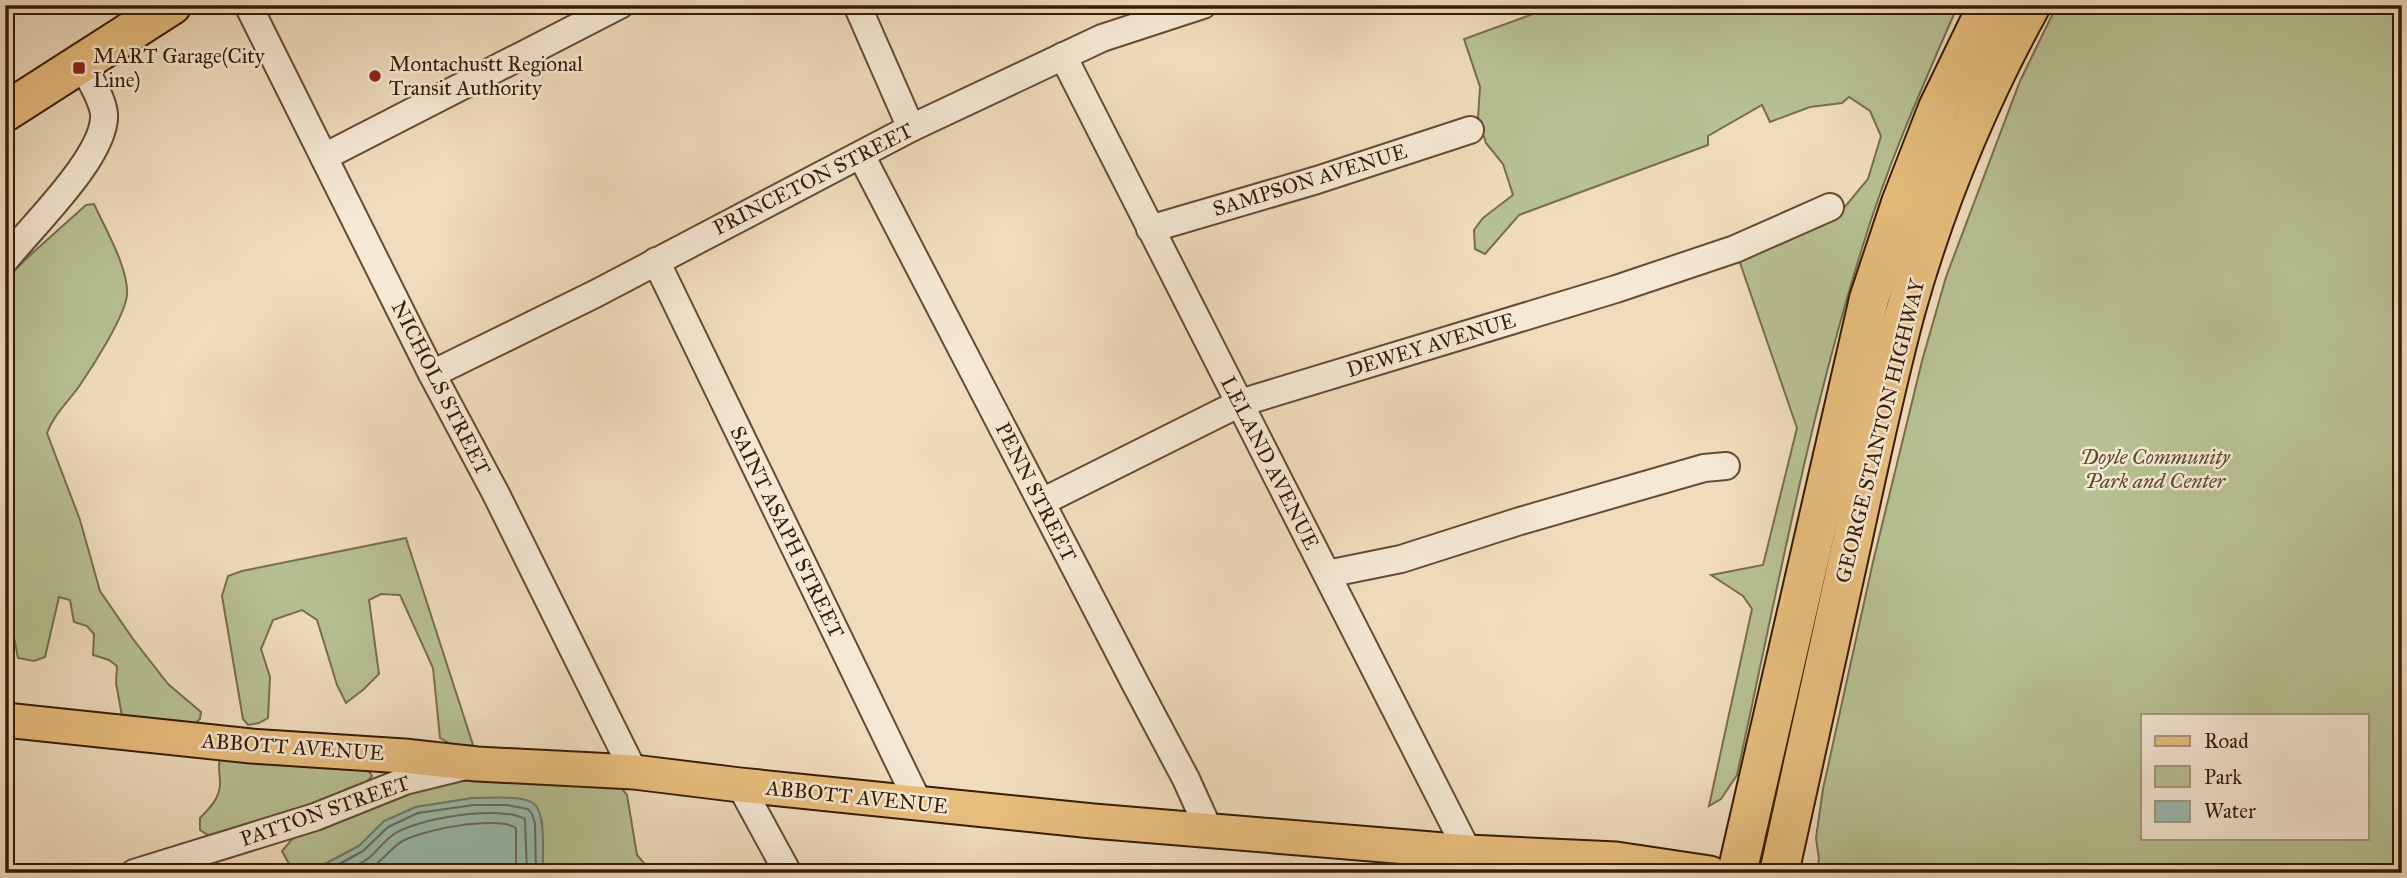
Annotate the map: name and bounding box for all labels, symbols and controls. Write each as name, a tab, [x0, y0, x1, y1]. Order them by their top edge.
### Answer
place label: MART Garage(City Line)	[93, 43, 266, 93]
place label: Montachustt Regional Transit Authority	[389, 51, 583, 101]
marker: MART Garage(City Line)	[71, 60, 87, 76]
marker: Montachustt Regional Transit Authority	[367, 68, 383, 84]
street label: PRINCETON STREET	[709, 117, 917, 241]
street label: SAMPSON AVENUE	[1210, 138, 1410, 222]
street label: GEORGE STANTON HIGHWAY	[1830, 276, 1931, 586]
street label: NICHOLS STREET	[386, 296, 496, 480]
street label: DEWEY AVENUE	[1343, 307, 1519, 383]
street label: LELAND AVENUE	[1215, 372, 1325, 554]
street label: PENN STREET	[990, 418, 1082, 566]
street label: SAINT ASAPH STREET	[724, 422, 850, 642]
park label: Doyle Community Park and Center	[2080, 444, 2231, 494]
legend	[2141, 714, 2368, 840]
street label: ABBOTT AVENUE	[200, 728, 385, 766]
text: Road	[2204, 728, 2249, 754]
text: Park	[2204, 764, 2242, 790]
street label: PATTON STREET	[237, 770, 413, 852]
street label: ABBOTT AVENUE	[764, 774, 949, 819]
text: Water	[2204, 798, 2256, 824]

